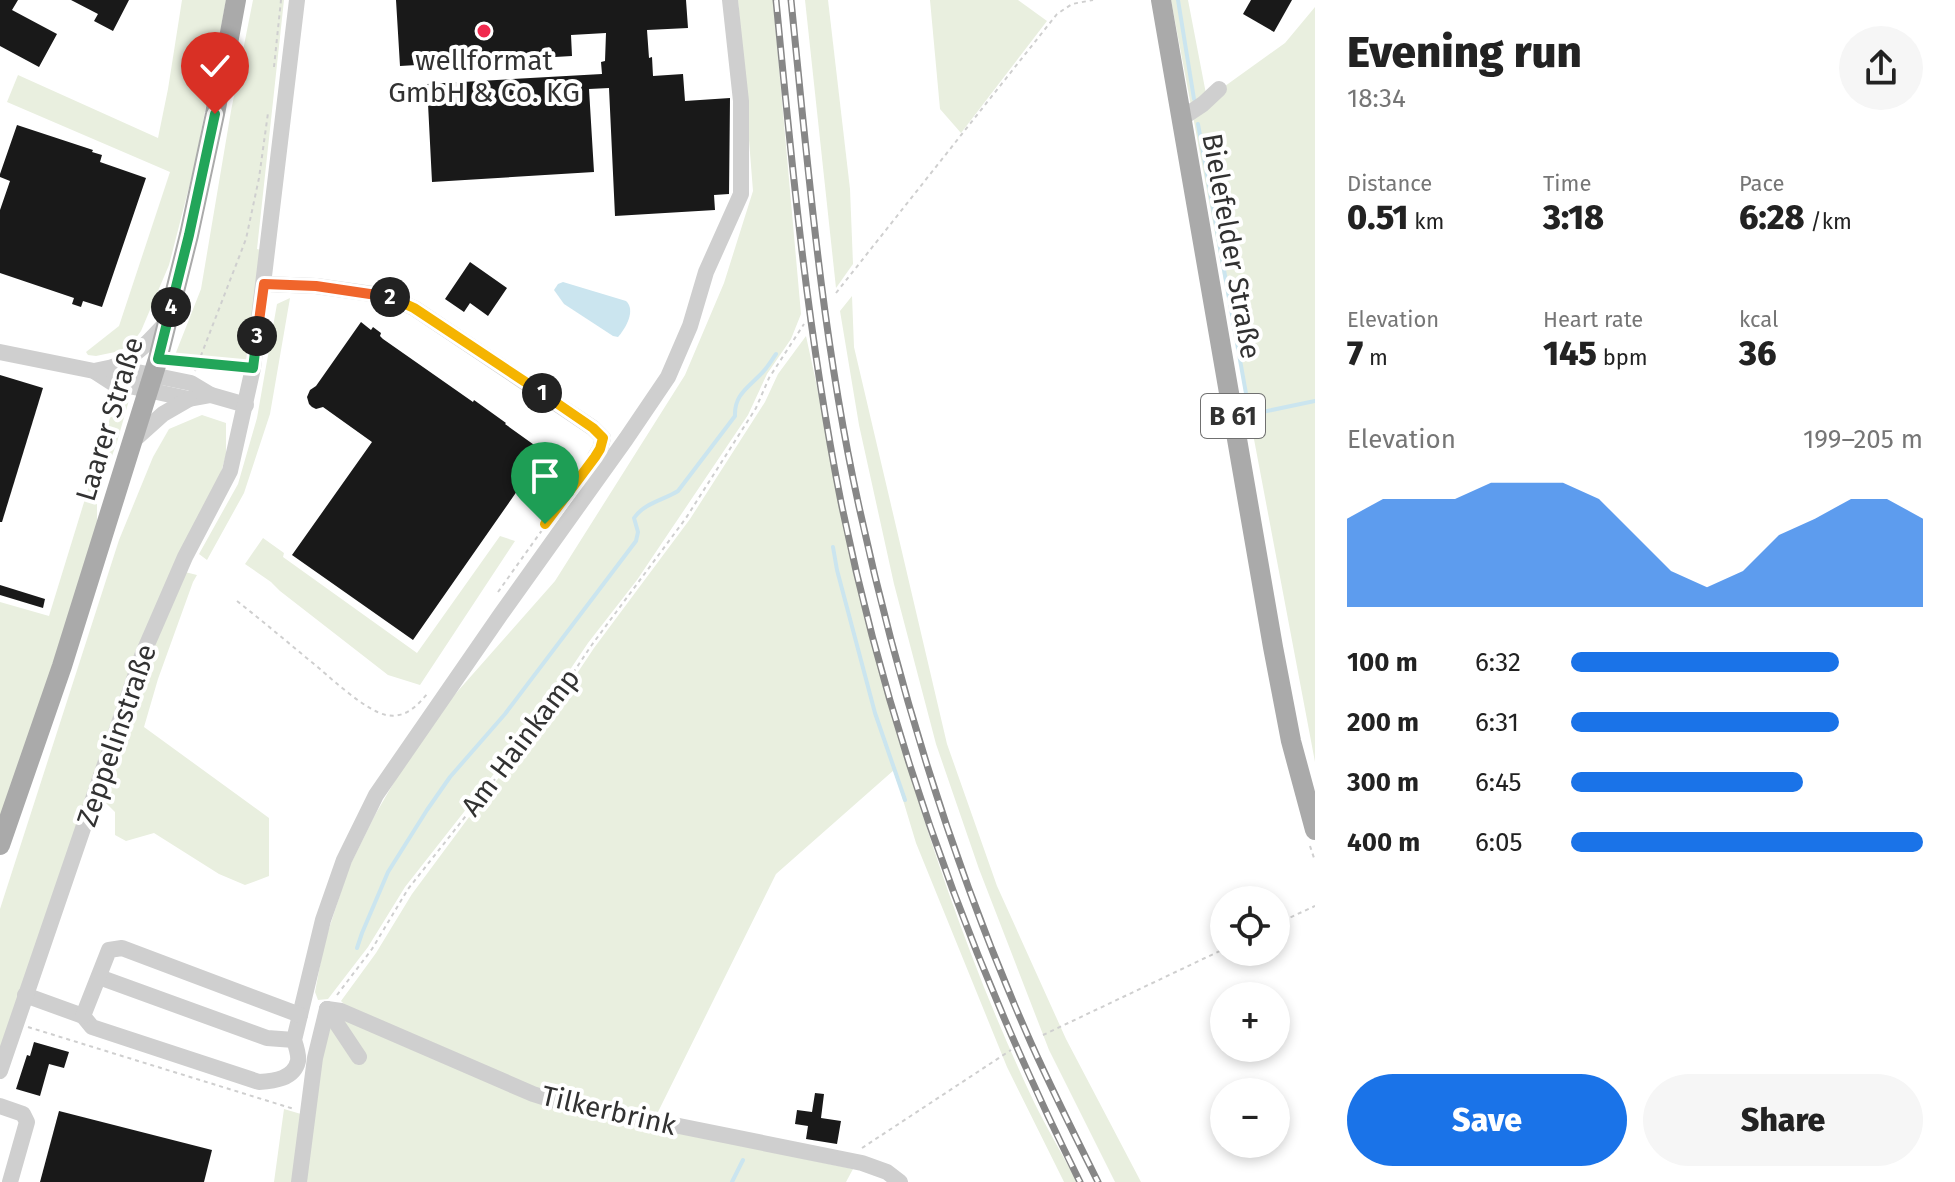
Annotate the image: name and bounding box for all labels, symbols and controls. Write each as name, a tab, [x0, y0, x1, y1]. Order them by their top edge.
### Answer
marker: wellformat GmbH & Co. KG	[475, 22, 493, 40]
text: Evening run	[1347, 26, 1582, 79]
button: share	[1839, 26, 1923, 110]
pin	[181, 32, 249, 114]
icon: check	[193, 44, 237, 88]
place label: wellformat GmbH & Co. KG	[388, 44, 580, 109]
text: 18:34	[1347, 83, 1406, 114]
street label: Bielefelder Straße	[1195, 131, 1268, 361]
text: Distance	[1347, 170, 1432, 197]
text: Time	[1543, 170, 1591, 197]
text: Pace	[1739, 170, 1785, 197]
text: 0.51	[1347, 197, 1408, 238]
text: 3:18	[1543, 197, 1604, 238]
text: 6:28	[1739, 197, 1804, 238]
text: km	[1408, 208, 1444, 235]
text: /km	[1804, 208, 1852, 235]
pin: 2	[370, 277, 410, 317]
text: 2	[384, 283, 396, 310]
pin: 4	[151, 287, 191, 327]
text: 4	[165, 293, 177, 320]
text: Elevation	[1347, 306, 1439, 333]
text: Heart rate	[1543, 306, 1643, 333]
text: kcal	[1739, 306, 1779, 333]
pin: 3	[237, 316, 277, 356]
text: 3	[251, 322, 263, 349]
street label: Laarer Straße	[69, 333, 150, 505]
text: 7	[1347, 333, 1363, 374]
text: 145	[1543, 333, 1597, 374]
text: 36	[1739, 333, 1776, 374]
text: m	[1363, 344, 1388, 371]
text: bpm	[1597, 344, 1648, 371]
pin: 1	[522, 373, 562, 413]
text: 1	[537, 379, 547, 406]
road number: B 61	[1201, 394, 1265, 438]
text: Elevation	[1347, 424, 1456, 455]
text: 199–205 m	[1803, 424, 1923, 455]
pin	[511, 442, 579, 524]
icon: arrive	[523, 454, 567, 498]
street label: Zeppelinstraße	[70, 640, 163, 831]
text: 100 m	[1347, 647, 1418, 678]
text: 6:32	[1475, 647, 1521, 678]
street label: Am Hainkamp	[454, 662, 586, 822]
text: 200 m	[1347, 707, 1419, 738]
text: 6:31	[1475, 707, 1519, 738]
text: 300 m	[1347, 767, 1419, 798]
text: 6:45	[1475, 767, 1522, 798]
text: 400 m	[1347, 827, 1420, 858]
text: 6:05	[1475, 827, 1523, 858]
map controls	[1210, 886, 1290, 1158]
button: locate	[1210, 886, 1290, 966]
button: +	[1210, 982, 1290, 1062]
button: Save	[1347, 1074, 1627, 1166]
button: Share	[1643, 1074, 1923, 1166]
button: −	[1210, 1078, 1290, 1158]
street label: Tilkerbrink	[539, 1079, 680, 1142]

